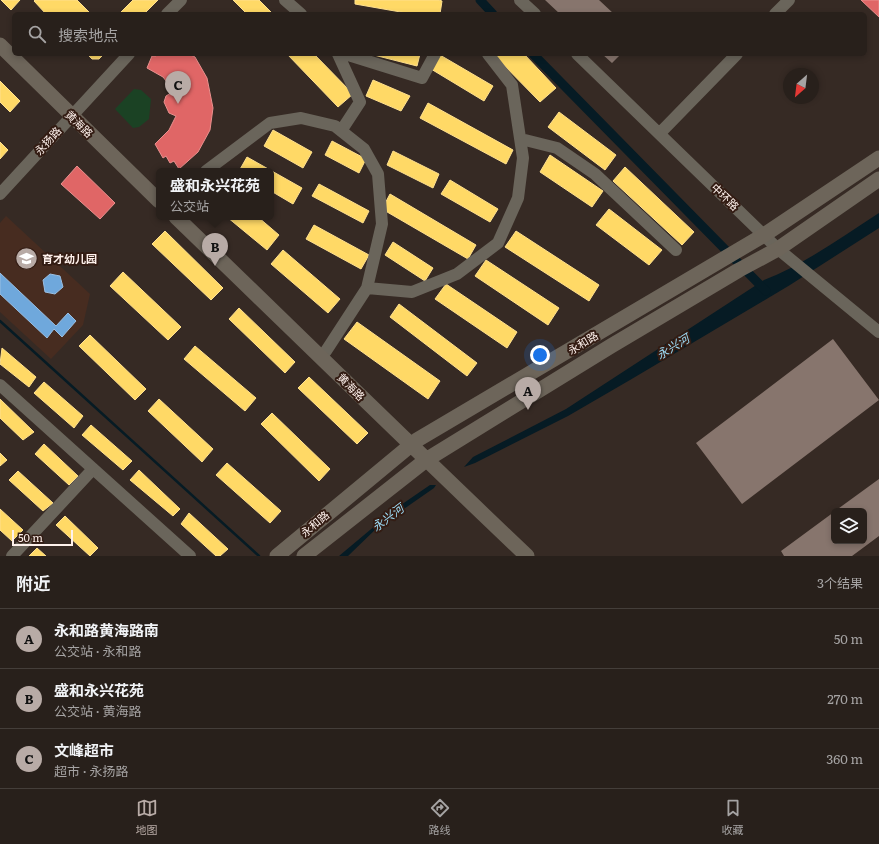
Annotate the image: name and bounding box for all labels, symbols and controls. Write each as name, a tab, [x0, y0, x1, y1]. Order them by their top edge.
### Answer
search box	[12, 12, 867, 56]
icon: search	[26, 23, 48, 45]
text: 搜索地点	[58, 23, 118, 46]
north arrow	[783, 68, 819, 104]
pin: C	[165, 71, 191, 104]
street label: 黄海路	[62, 106, 97, 140]
street label: 永扬路	[30, 123, 64, 158]
popup	[156, 168, 274, 220]
text: 盛和永兴花苑	[170, 173, 260, 196]
street label: 中环路	[708, 179, 743, 213]
text: 公交站	[170, 196, 209, 215]
pin: B	[202, 233, 228, 266]
school or university icon: 育才幼儿园	[13, 246, 39, 272]
place label: 育才幼儿园	[42, 250, 97, 266]
street label: 永和路	[564, 327, 601, 357]
water label: 永兴河	[652, 328, 694, 363]
your location	[530, 345, 550, 365]
street label: 黄海路	[334, 369, 369, 404]
pin: A	[515, 377, 541, 410]
water label: 永兴河	[368, 498, 409, 535]
street label: 永和路	[297, 506, 332, 540]
map controls	[831, 508, 867, 544]
button: layers	[831, 508, 867, 544]
scale bar	[12, 528, 73, 547]
text: 50 m	[18, 529, 43, 545]
text: 附近	[16, 570, 50, 595]
text: 3个结果	[817, 573, 863, 592]
text: 永和路黄海路南	[54, 618, 159, 641]
text: A	[24, 629, 34, 648]
text: 50 m	[834, 629, 863, 648]
text: 公交站 · 永和路	[54, 641, 142, 660]
text: 盛和永兴花苑	[54, 678, 144, 701]
text: B	[25, 689, 33, 708]
text: 270 m	[827, 689, 863, 708]
text: 公交站 · 黄海路	[54, 701, 142, 720]
text: 文峰超市	[54, 738, 114, 761]
text: C	[24, 749, 34, 768]
text: 360 m	[826, 749, 863, 768]
text: 超市 · 永扬路	[54, 761, 129, 780]
tab: 地图	[136, 797, 158, 837]
tab: 路线	[429, 797, 451, 837]
tab: 收藏	[722, 797, 744, 837]

